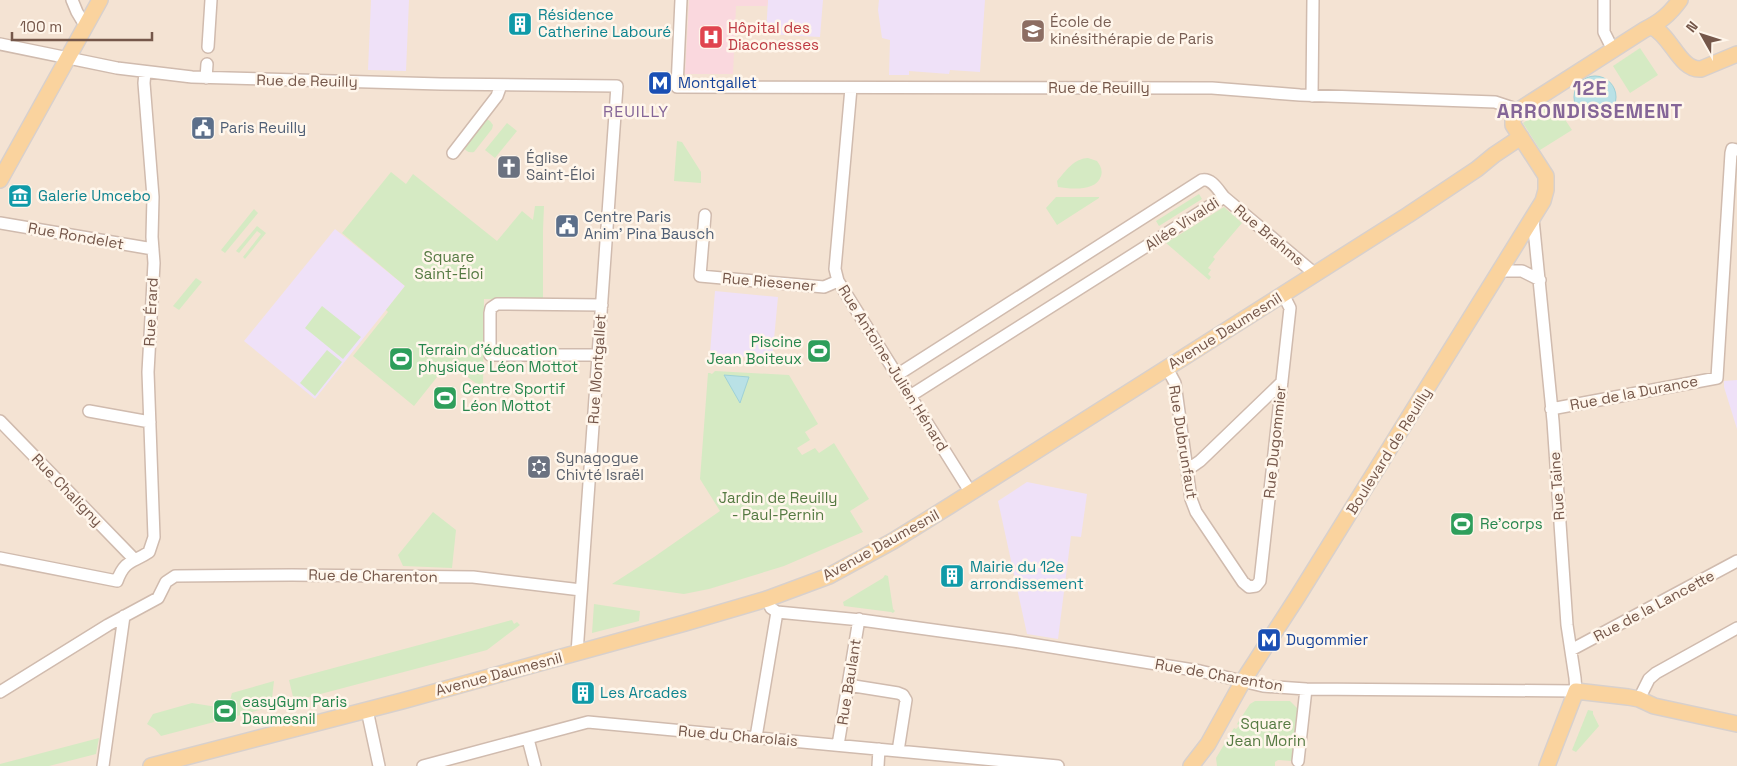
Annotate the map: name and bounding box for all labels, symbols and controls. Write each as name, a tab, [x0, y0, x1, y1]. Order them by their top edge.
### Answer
place label: Résidence Catherine Labouré	[538, 5, 671, 41]
scale bar	[12, 10, 152, 42]
north arrow	[1677, 10, 1727, 60]
building icon: Résidence Catherine Labouré	[507, 11, 533, 37]
place label: École de kinésithérapie de Paris	[1050, 12, 1214, 48]
text: 100 m	[20, 17, 62, 36]
place label: Hôpital des Diaconesses	[728, 18, 819, 54]
school or university icon: École de kinésithérapie de Paris	[1020, 18, 1046, 44]
text: N	[1682, 18, 1702, 36]
hospital icon: Hôpital des Diaconesses	[698, 24, 724, 50]
street label: Rue de Reuilly	[256, 70, 358, 91]
metro station icon: Montgallet	[647, 70, 673, 96]
place label: Montgallet	[678, 73, 757, 92]
district label: 12E ARRONDISSEMENT	[1497, 75, 1683, 124]
street label: Rue de Reuilly	[1048, 78, 1150, 97]
district label: REUILLY	[603, 101, 669, 122]
public building icon: Paris Reuilly	[190, 115, 216, 141]
place label: Paris Reuilly	[220, 118, 306, 137]
place label: Église Saint-Éloi	[526, 148, 595, 184]
church icon: Église Saint-Éloi	[496, 154, 522, 180]
museum icon: Galerie Umcebo	[7, 183, 33, 209]
place label: Galerie Umcebo	[38, 186, 151, 205]
street label: Allée Vivaldi	[1141, 193, 1222, 255]
street label: Rue Brahms	[1231, 200, 1308, 269]
place label: Centre Paris Anim’ Pina Bausch	[584, 207, 714, 243]
public building icon: Centre Paris Anim’ Pina Bausch	[554, 213, 580, 239]
street label: Rue Rondelet	[27, 218, 126, 253]
park label: Square Saint-Éloi	[414, 247, 484, 283]
street label: Rue Riesener	[721, 268, 817, 295]
street label: Rue Érard	[139, 277, 162, 347]
street label: Rue Antoine-Julien Hénard	[834, 281, 953, 454]
street label: Avenue Daumesnil	[1164, 288, 1285, 373]
street label: Rue Montgallet	[583, 313, 610, 425]
place label: Piscine Jean Boiteux	[706, 332, 802, 368]
sports icon: Piscine Jean Boiteux	[806, 338, 832, 364]
place label: Terrain d'éducation physique Léon Mottot	[418, 340, 578, 376]
sports icon: Terrain d'éducation physique Léon Mottot	[388, 346, 414, 372]
street label: Rue de la Durance	[1568, 371, 1700, 414]
place label: Centre Sportif Léon Mottot	[462, 379, 566, 415]
street label: Rue Dubrunfaut	[1165, 384, 1202, 500]
street label: Rue Dugommier	[1259, 384, 1290, 499]
street label: Boulevard de Reuilly	[1342, 384, 1435, 518]
sports icon: Centre Sportif Léon Mottot	[432, 385, 458, 411]
place label: Synagogue Chivté Israël	[556, 448, 644, 484]
street label: Rue Chaligny	[28, 449, 107, 530]
street label: Rue Taine	[1545, 451, 1568, 521]
synagogue icon: Synagogue Chivté Israël	[526, 454, 552, 480]
park label: Jardin de Reuilly - Paul-Pernin	[718, 488, 838, 524]
street label: Avenue Daumesnil	[819, 505, 942, 585]
sports icon: Re'corps	[1449, 511, 1475, 537]
place label: Re'corps	[1480, 514, 1543, 533]
place label: Mairie du 12e arrondissement	[970, 557, 1084, 593]
building icon: Mairie du 12e arrondissement	[939, 563, 965, 589]
street label: Rue de Charenton	[308, 565, 438, 586]
street label: Rue de la Lancette	[1590, 566, 1718, 645]
metro station icon: Dugommier	[1256, 627, 1282, 653]
place label: Dugommier	[1286, 630, 1368, 649]
street label: Rue Baulant	[832, 637, 865, 726]
street label: Avenue Daumesnil	[433, 647, 564, 700]
street label: Rue de Charenton	[1154, 654, 1285, 695]
building icon: Les Arcades	[570, 680, 596, 706]
place label: Les Arcades	[600, 683, 687, 702]
place label: easyGym Paris Daumesnil	[242, 692, 347, 728]
sports icon: easyGym Paris Daumesnil	[212, 698, 238, 724]
park label: Square Jean Morin	[1226, 714, 1306, 750]
street label: Rue du Charolais	[677, 721, 799, 750]

